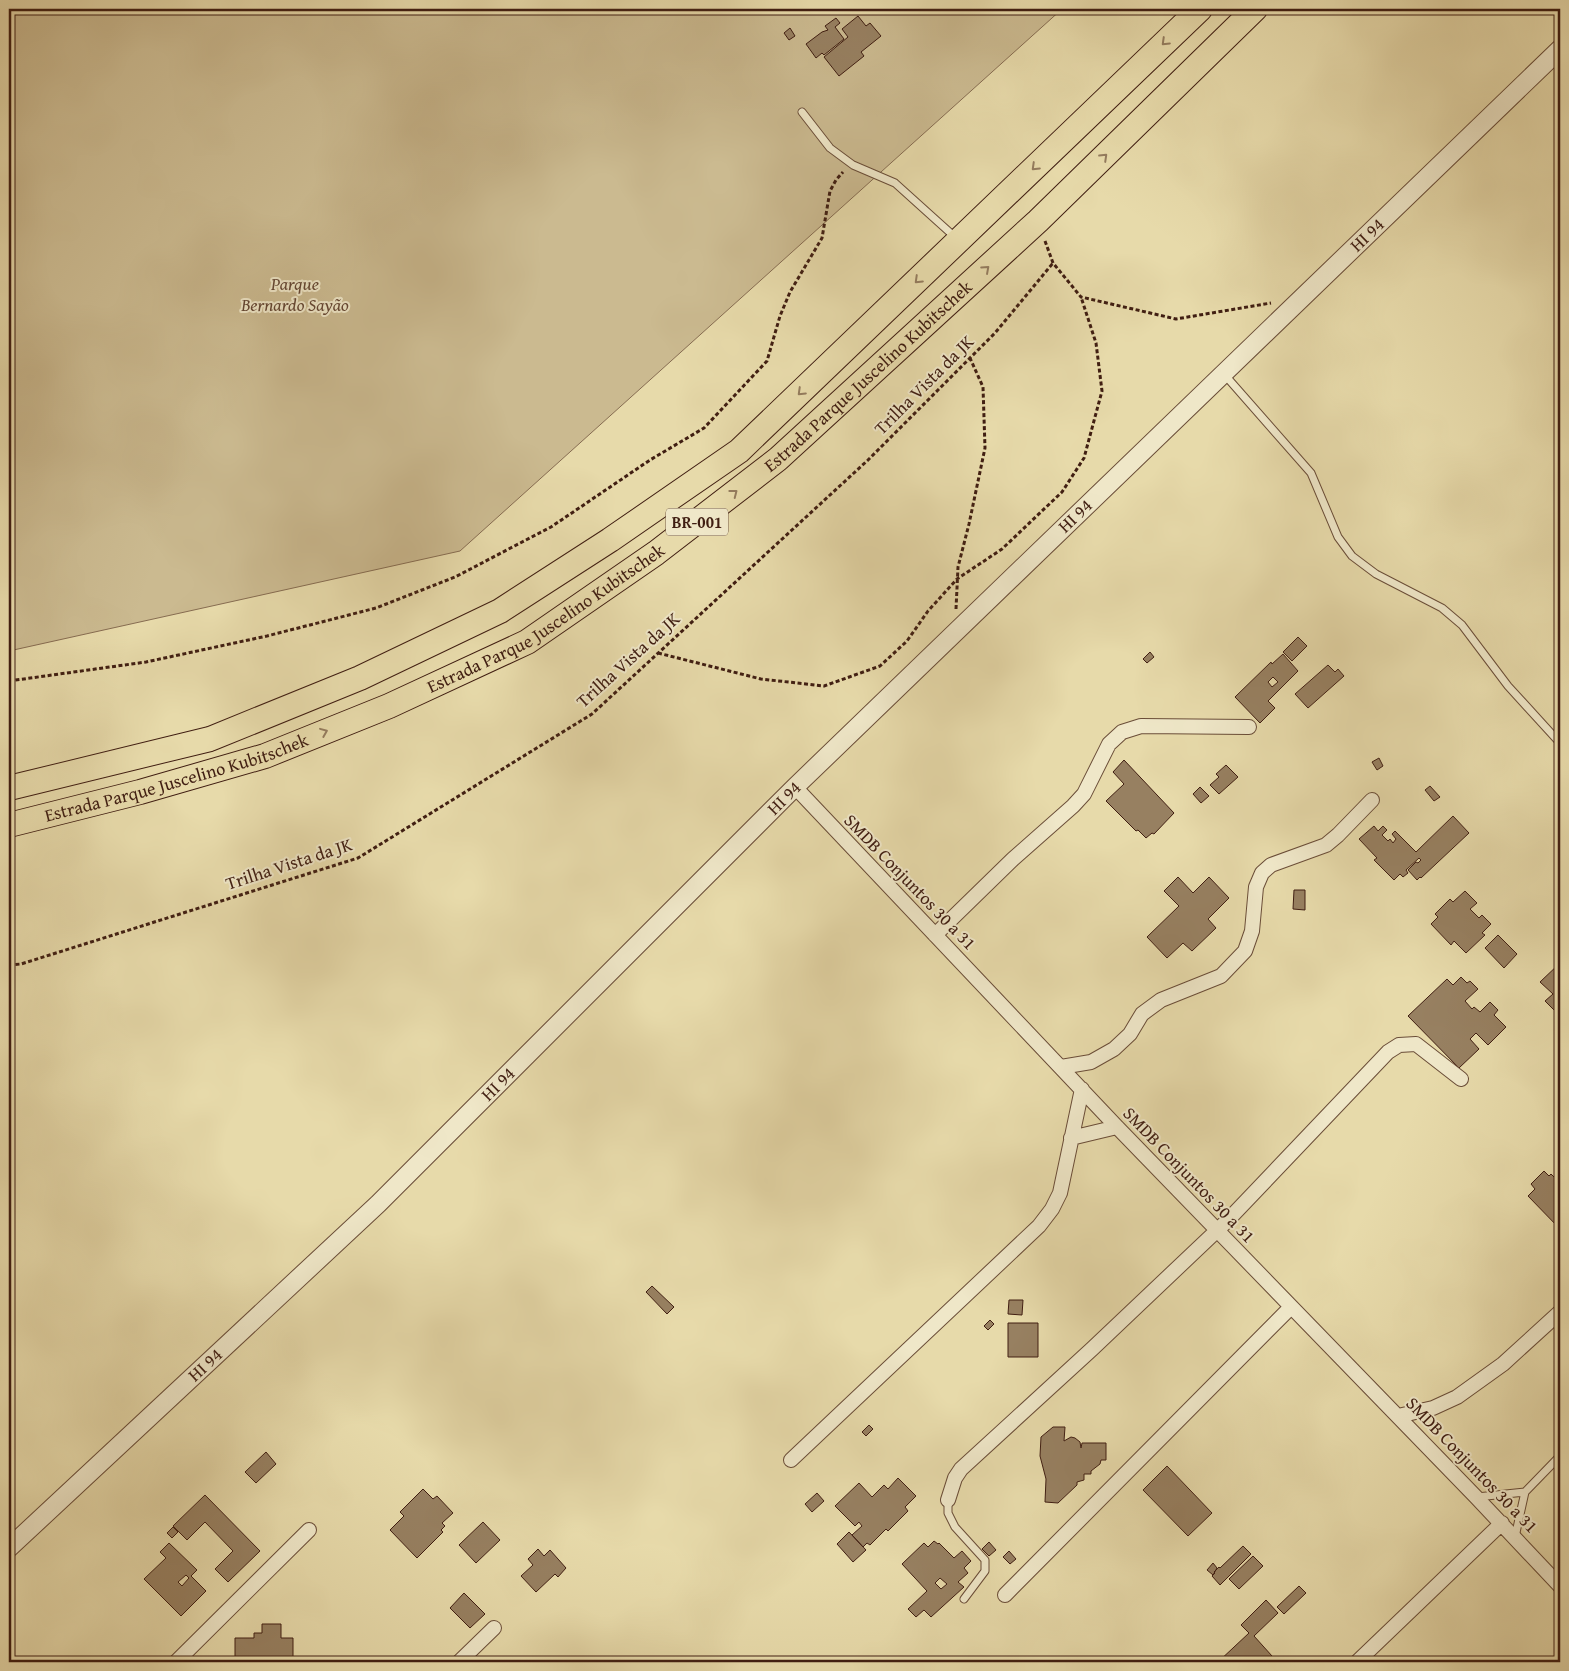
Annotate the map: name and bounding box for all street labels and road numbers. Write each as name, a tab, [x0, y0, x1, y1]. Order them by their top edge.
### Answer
street label: HI 94	[1343, 211, 1390, 258]
street label: Estrada Parque Juscelino Kubitschek	[758, 273, 979, 478]
street label: Trilha Vista da JK	[868, 328, 980, 441]
street label: HI 94	[1051, 492, 1098, 539]
road number: BR-001	[666, 508, 728, 536]
street label: Estrada Parque Juscelino Kubitschek	[422, 536, 671, 700]
street label: Trilha Vista da JK	[570, 605, 686, 714]
street label: Estrada Parque Juscelino Kubitschek	[42, 726, 313, 829]
street label: HI 94	[760, 774, 807, 821]
street label: SMDB Conjuntos 30 a 31	[838, 807, 983, 956]
street label: Trilha Vista da JK	[222, 830, 356, 897]
street label: HI 94	[474, 1060, 521, 1107]
street label: SMDB Conjuntos 30 a 31	[1117, 1100, 1262, 1249]
street label: HI 94	[181, 1342, 228, 1388]
street label: SMDB Conjuntos 30 a 31	[1400, 1390, 1545, 1539]

